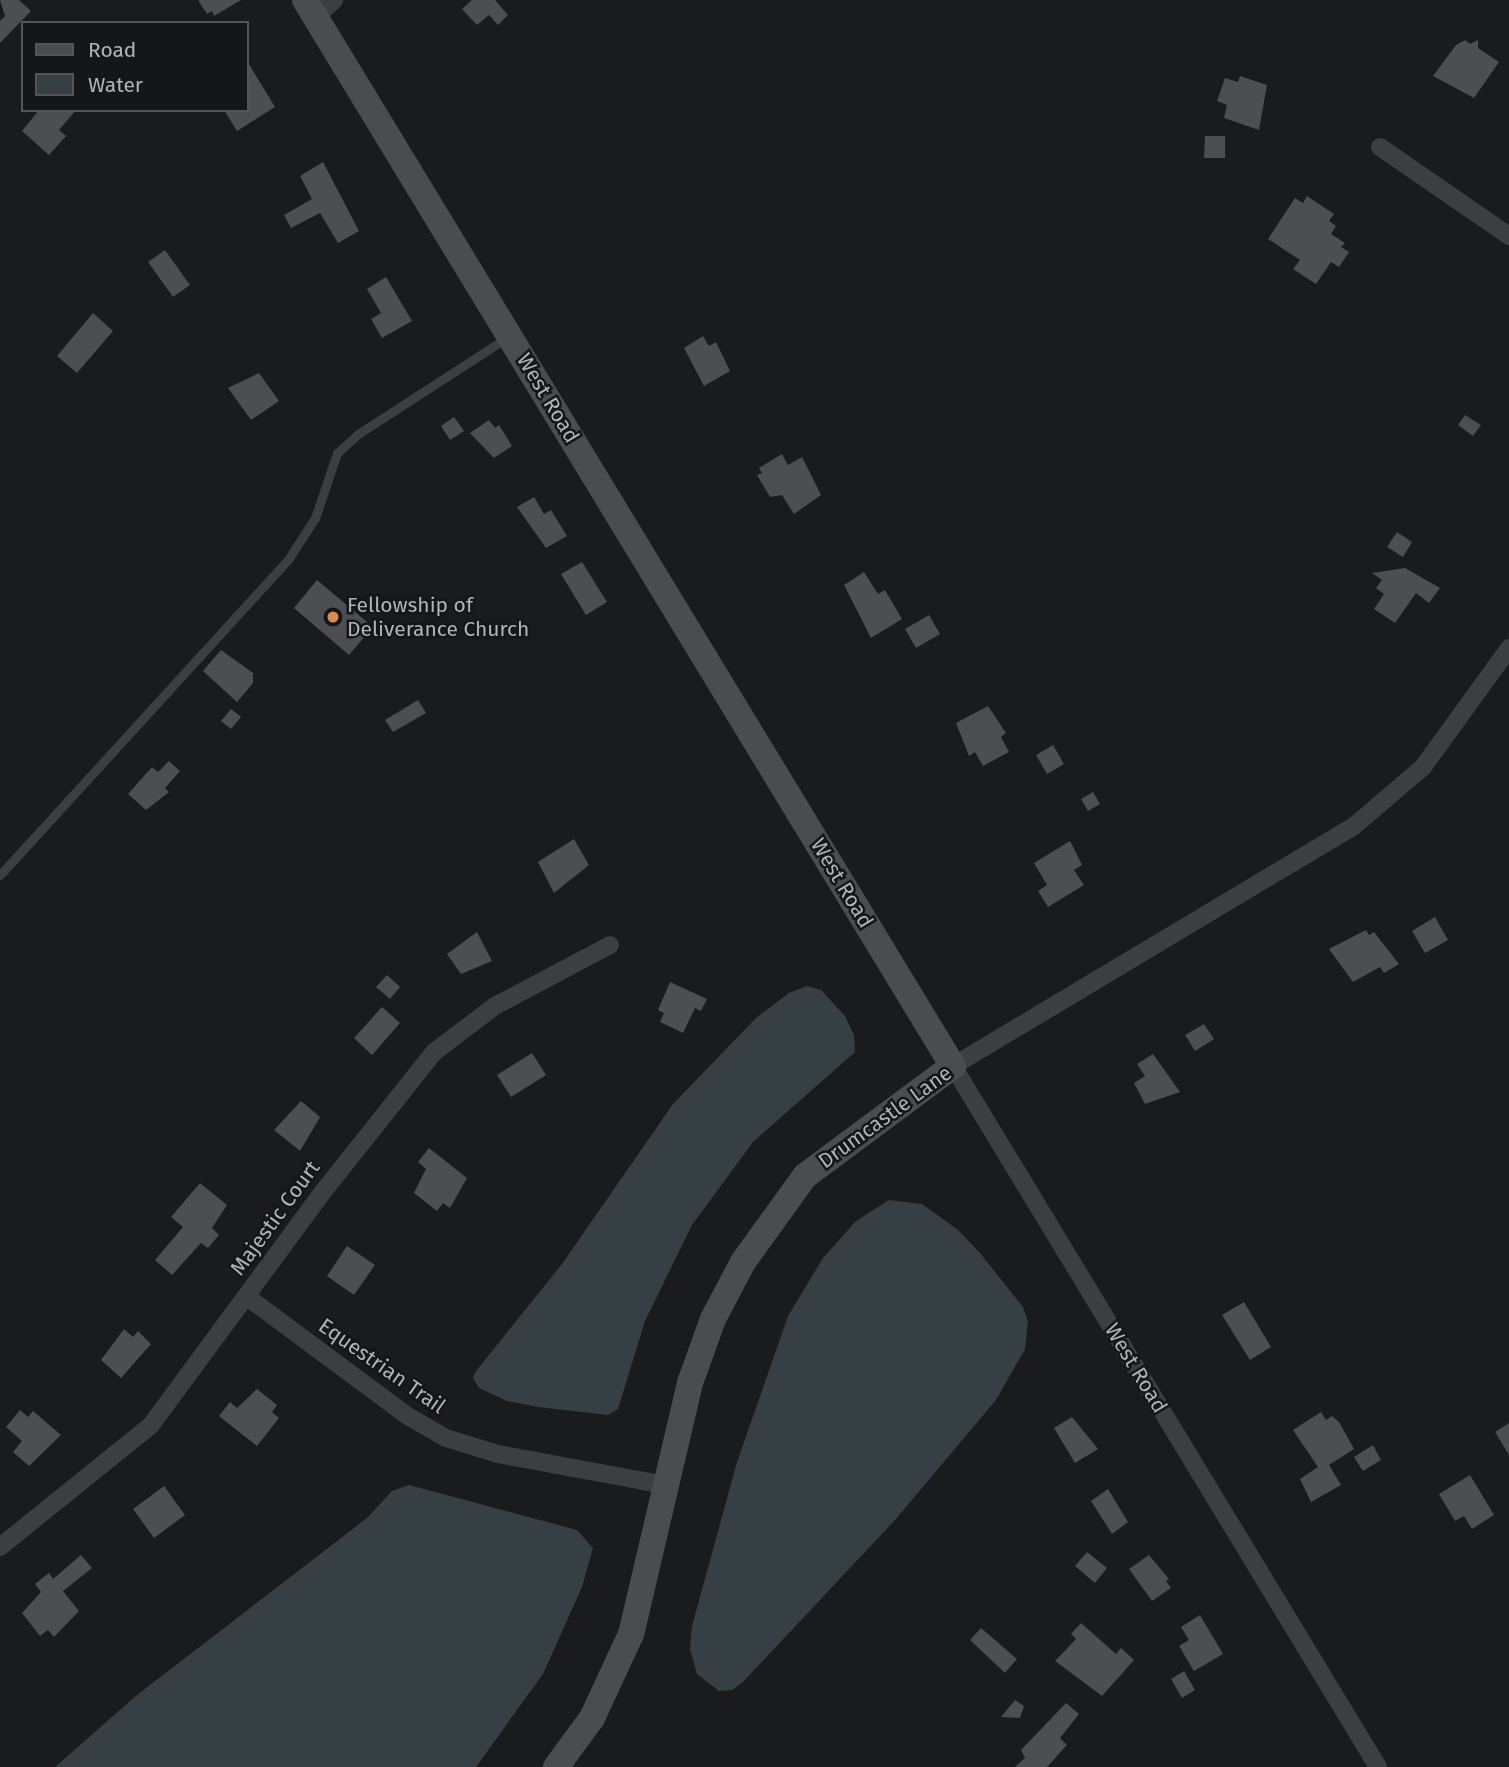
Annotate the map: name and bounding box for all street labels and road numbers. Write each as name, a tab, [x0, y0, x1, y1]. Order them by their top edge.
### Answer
street label: West Road	[511, 349, 585, 447]
street label: West Road	[805, 834, 879, 932]
street label: Drumcastle Lane	[813, 1060, 957, 1174]
street label: Majestic Court	[225, 1156, 325, 1280]
street label: Equestrian Trail	[314, 1313, 450, 1419]
street label: West Road	[1099, 1319, 1173, 1417]

